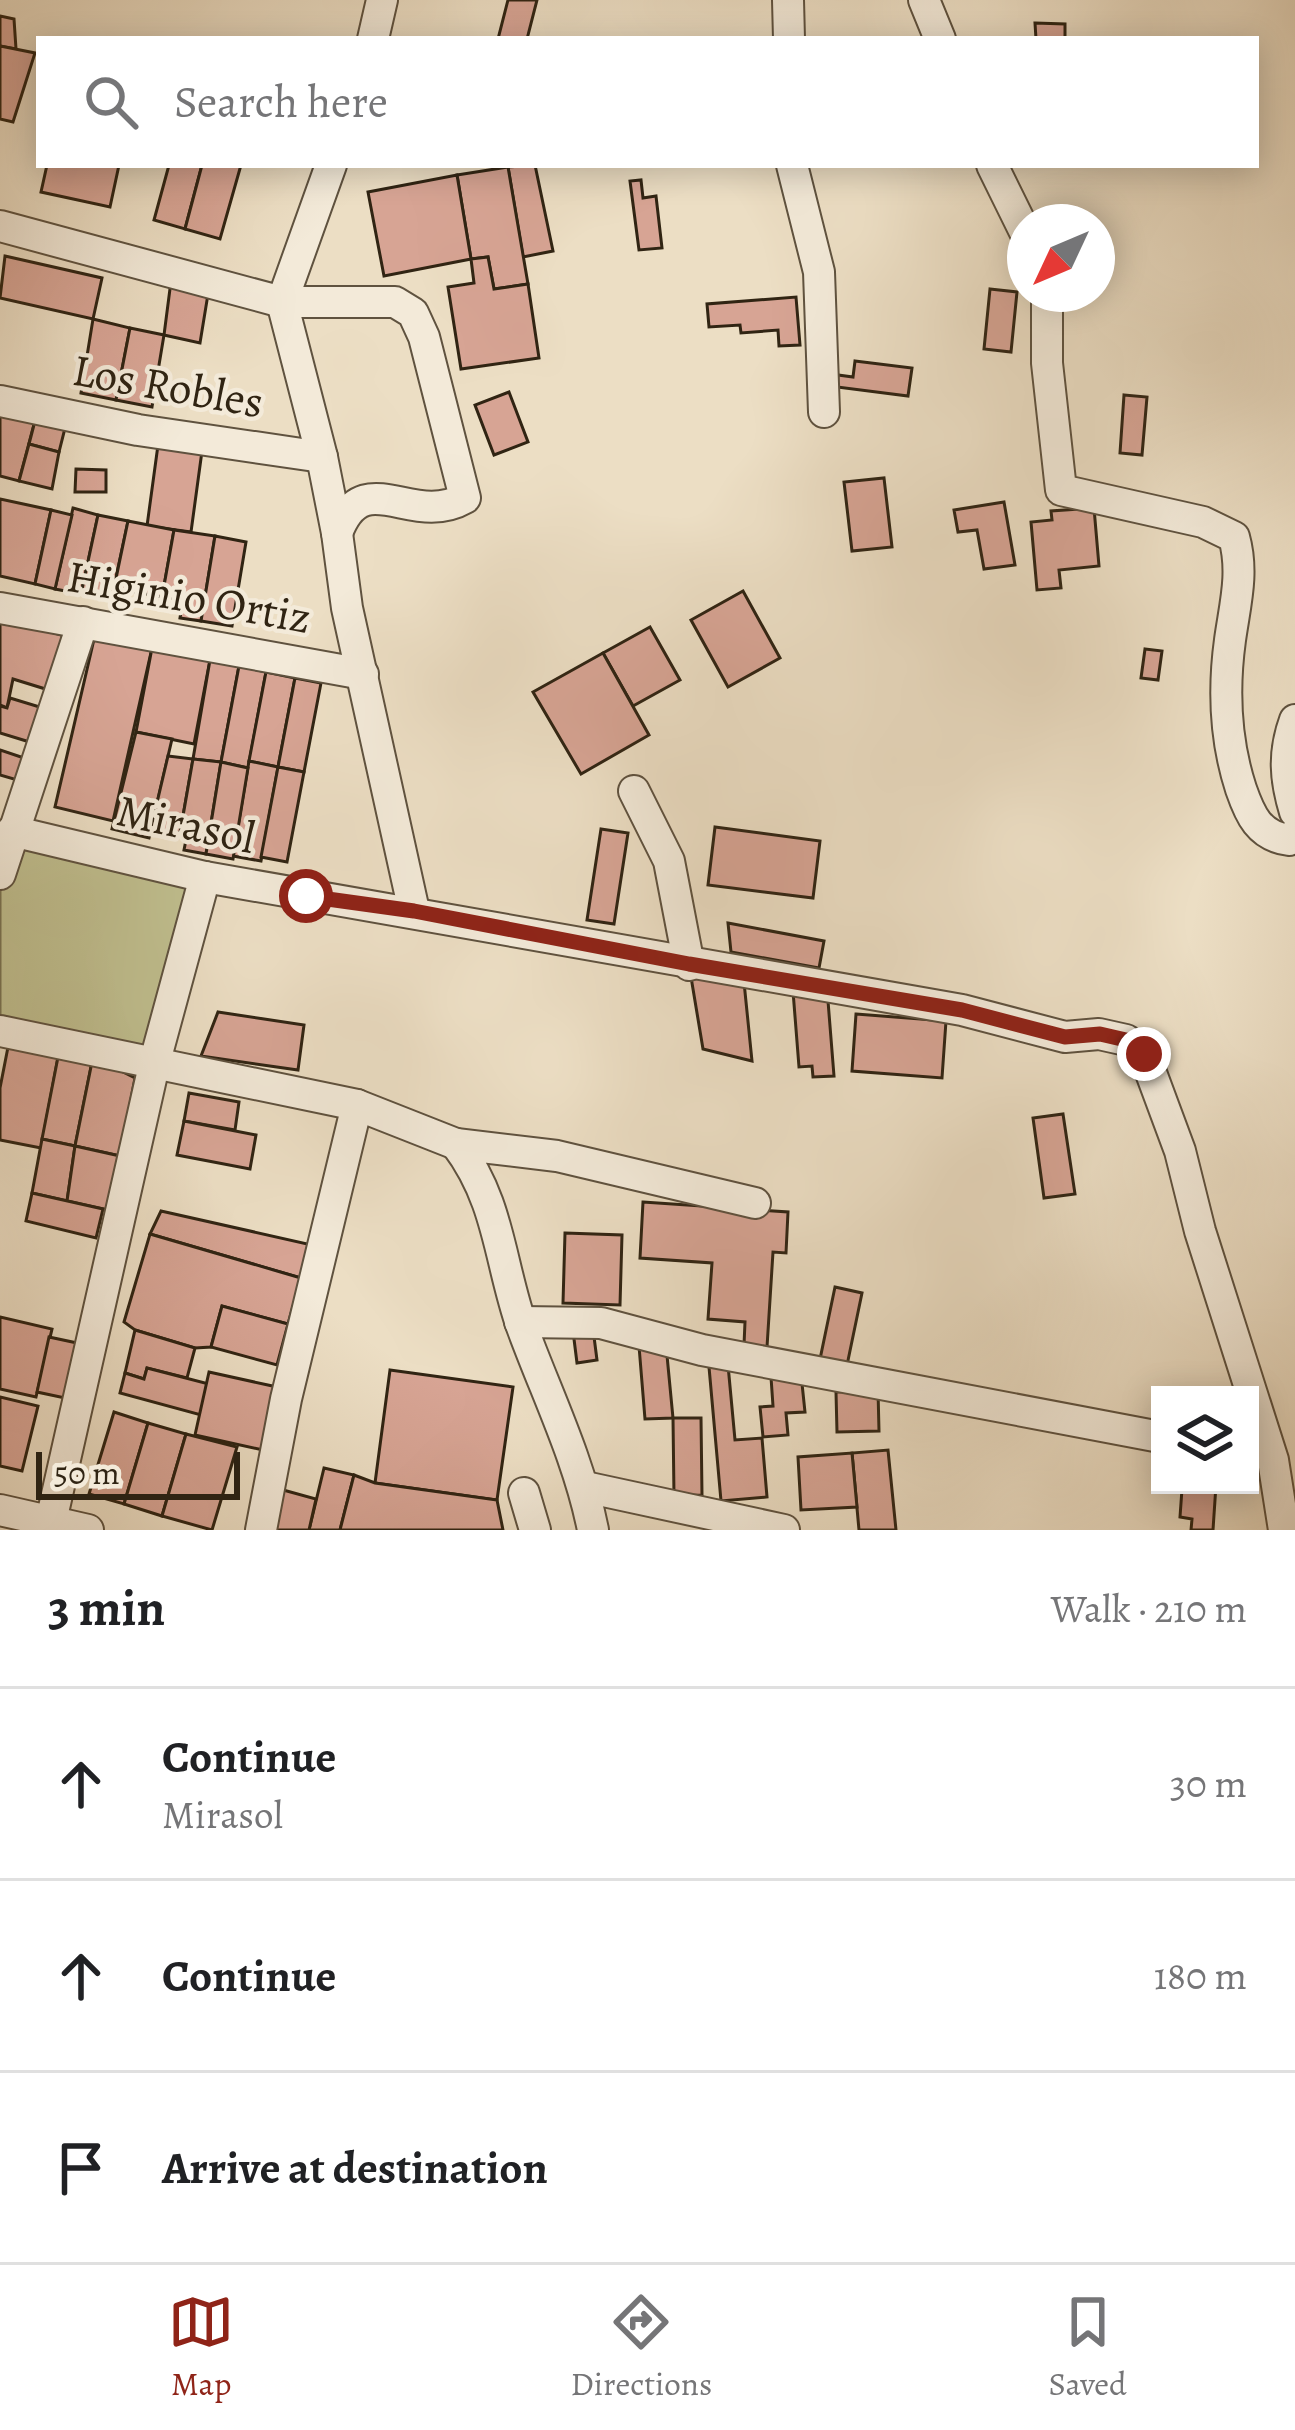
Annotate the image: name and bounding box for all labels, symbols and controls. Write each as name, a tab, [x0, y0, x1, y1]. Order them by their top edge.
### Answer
search box	[36, 36, 1259, 168]
icon: search	[78, 69, 144, 135]
text: Search here	[174, 71, 388, 133]
north arrow	[1007, 204, 1115, 312]
street label: Los Robles	[68, 339, 268, 433]
street label: Higinio Ortiz	[62, 545, 316, 649]
street label: Mirasol	[111, 779, 261, 869]
route start	[279, 869, 333, 923]
route end	[1117, 1027, 1171, 1081]
map controls	[1151, 1386, 1259, 1494]
button: layers	[1151, 1386, 1259, 1494]
scale bar	[36, 1446, 240, 1499]
text: 50 m	[54, 1450, 120, 1495]
text: 3 min	[48, 1573, 165, 1643]
text: Walk · 210 m	[1051, 1582, 1247, 1635]
text: Continue	[162, 1726, 336, 1788]
icon: ahead	[48, 1751, 114, 1817]
text: 30 m	[1170, 1757, 1247, 1810]
text: Mirasol	[162, 1788, 283, 1841]
icon: ahead	[48, 1943, 114, 2009]
text: Continue	[162, 1945, 336, 2007]
text: 180 m	[1154, 1949, 1247, 2002]
icon: arrive	[48, 2135, 114, 2201]
text: Arrive at destination	[162, 2137, 548, 2199]
tab: Map	[168, 2289, 234, 2406]
tab: Directions	[571, 2289, 712, 2406]
tab: Saved	[1049, 2289, 1127, 2406]

